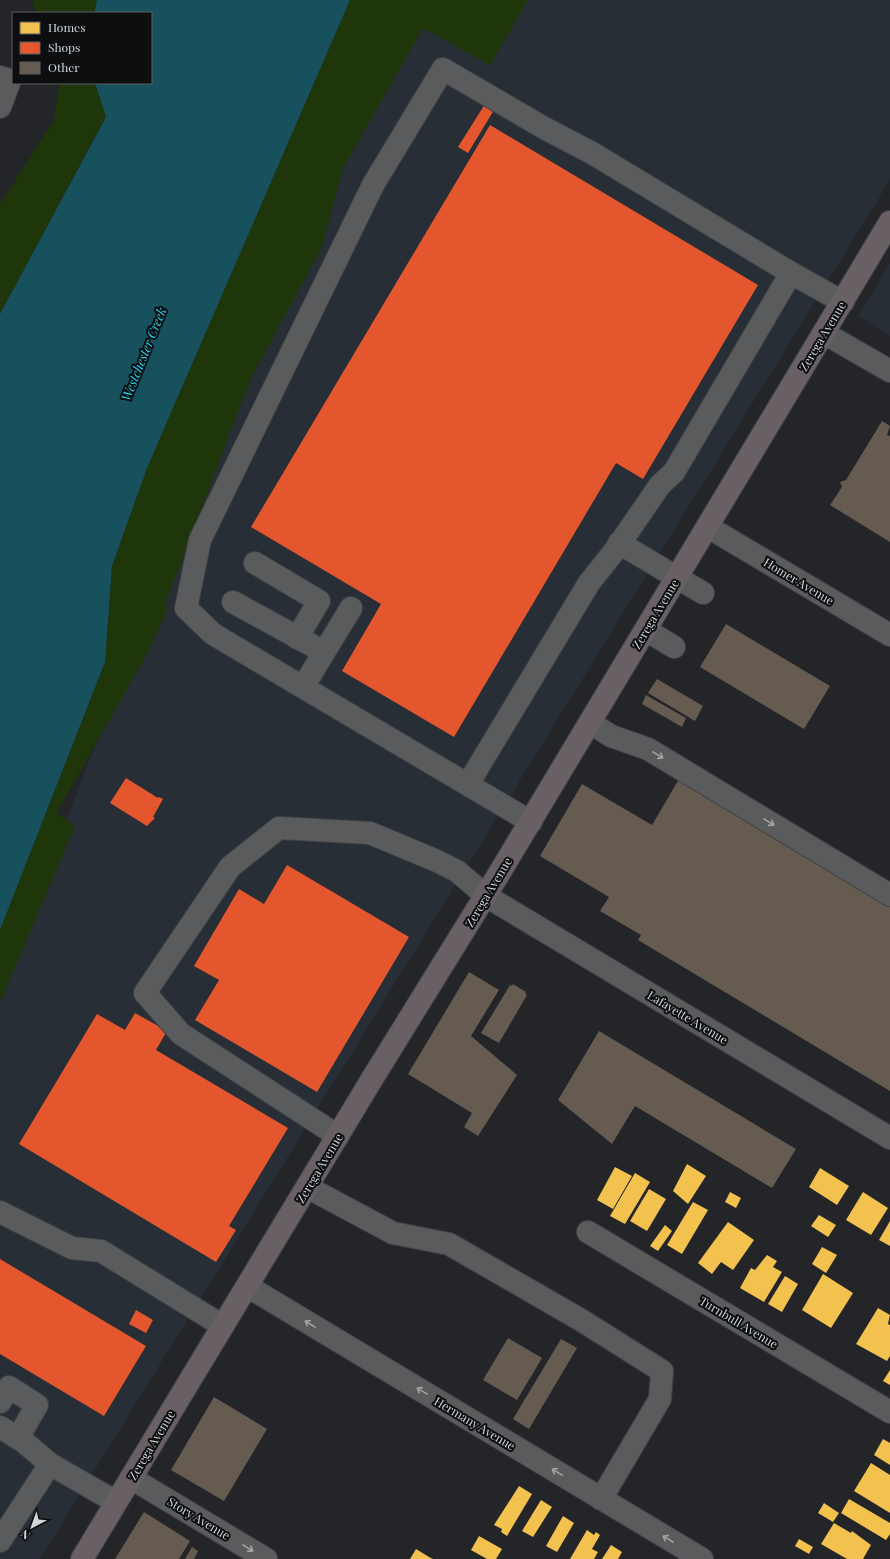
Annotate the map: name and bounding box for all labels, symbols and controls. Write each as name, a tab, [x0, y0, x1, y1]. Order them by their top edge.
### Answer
legend	[12, 12, 152, 84]
text: Homes	[48, 19, 86, 35]
text: Shops	[48, 39, 80, 55]
text: Other	[48, 59, 80, 75]
street label: Zerega Avenue	[795, 298, 849, 374]
water label: Westchester Creek	[116, 304, 170, 403]
street label: Homer Avenue	[761, 554, 837, 608]
street label: Zerega Avenue	[628, 576, 682, 652]
one-way arrow	[652, 751, 664, 759]
one-way arrow	[763, 819, 775, 827]
street label: Zerega Avenue	[461, 854, 515, 930]
street label: Lafayette Avenue	[645, 987, 731, 1047]
street label: Zerega Avenue	[292, 1130, 346, 1206]
street label: Turnbull Avenue	[697, 1292, 781, 1352]
one-way arrow	[304, 1319, 316, 1327]
one-way arrow	[416, 1386, 428, 1394]
street label: Hermany Avenue	[431, 1392, 519, 1454]
street label: Zerega Avenue	[124, 1407, 178, 1483]
one-way arrow	[552, 1468, 563, 1476]
street label: Story Avenue	[165, 1493, 233, 1543]
north arrow	[12, 1507, 52, 1547]
text: N	[17, 1527, 33, 1543]
one-way arrow	[663, 1535, 674, 1543]
one-way arrow	[242, 1545, 254, 1553]

